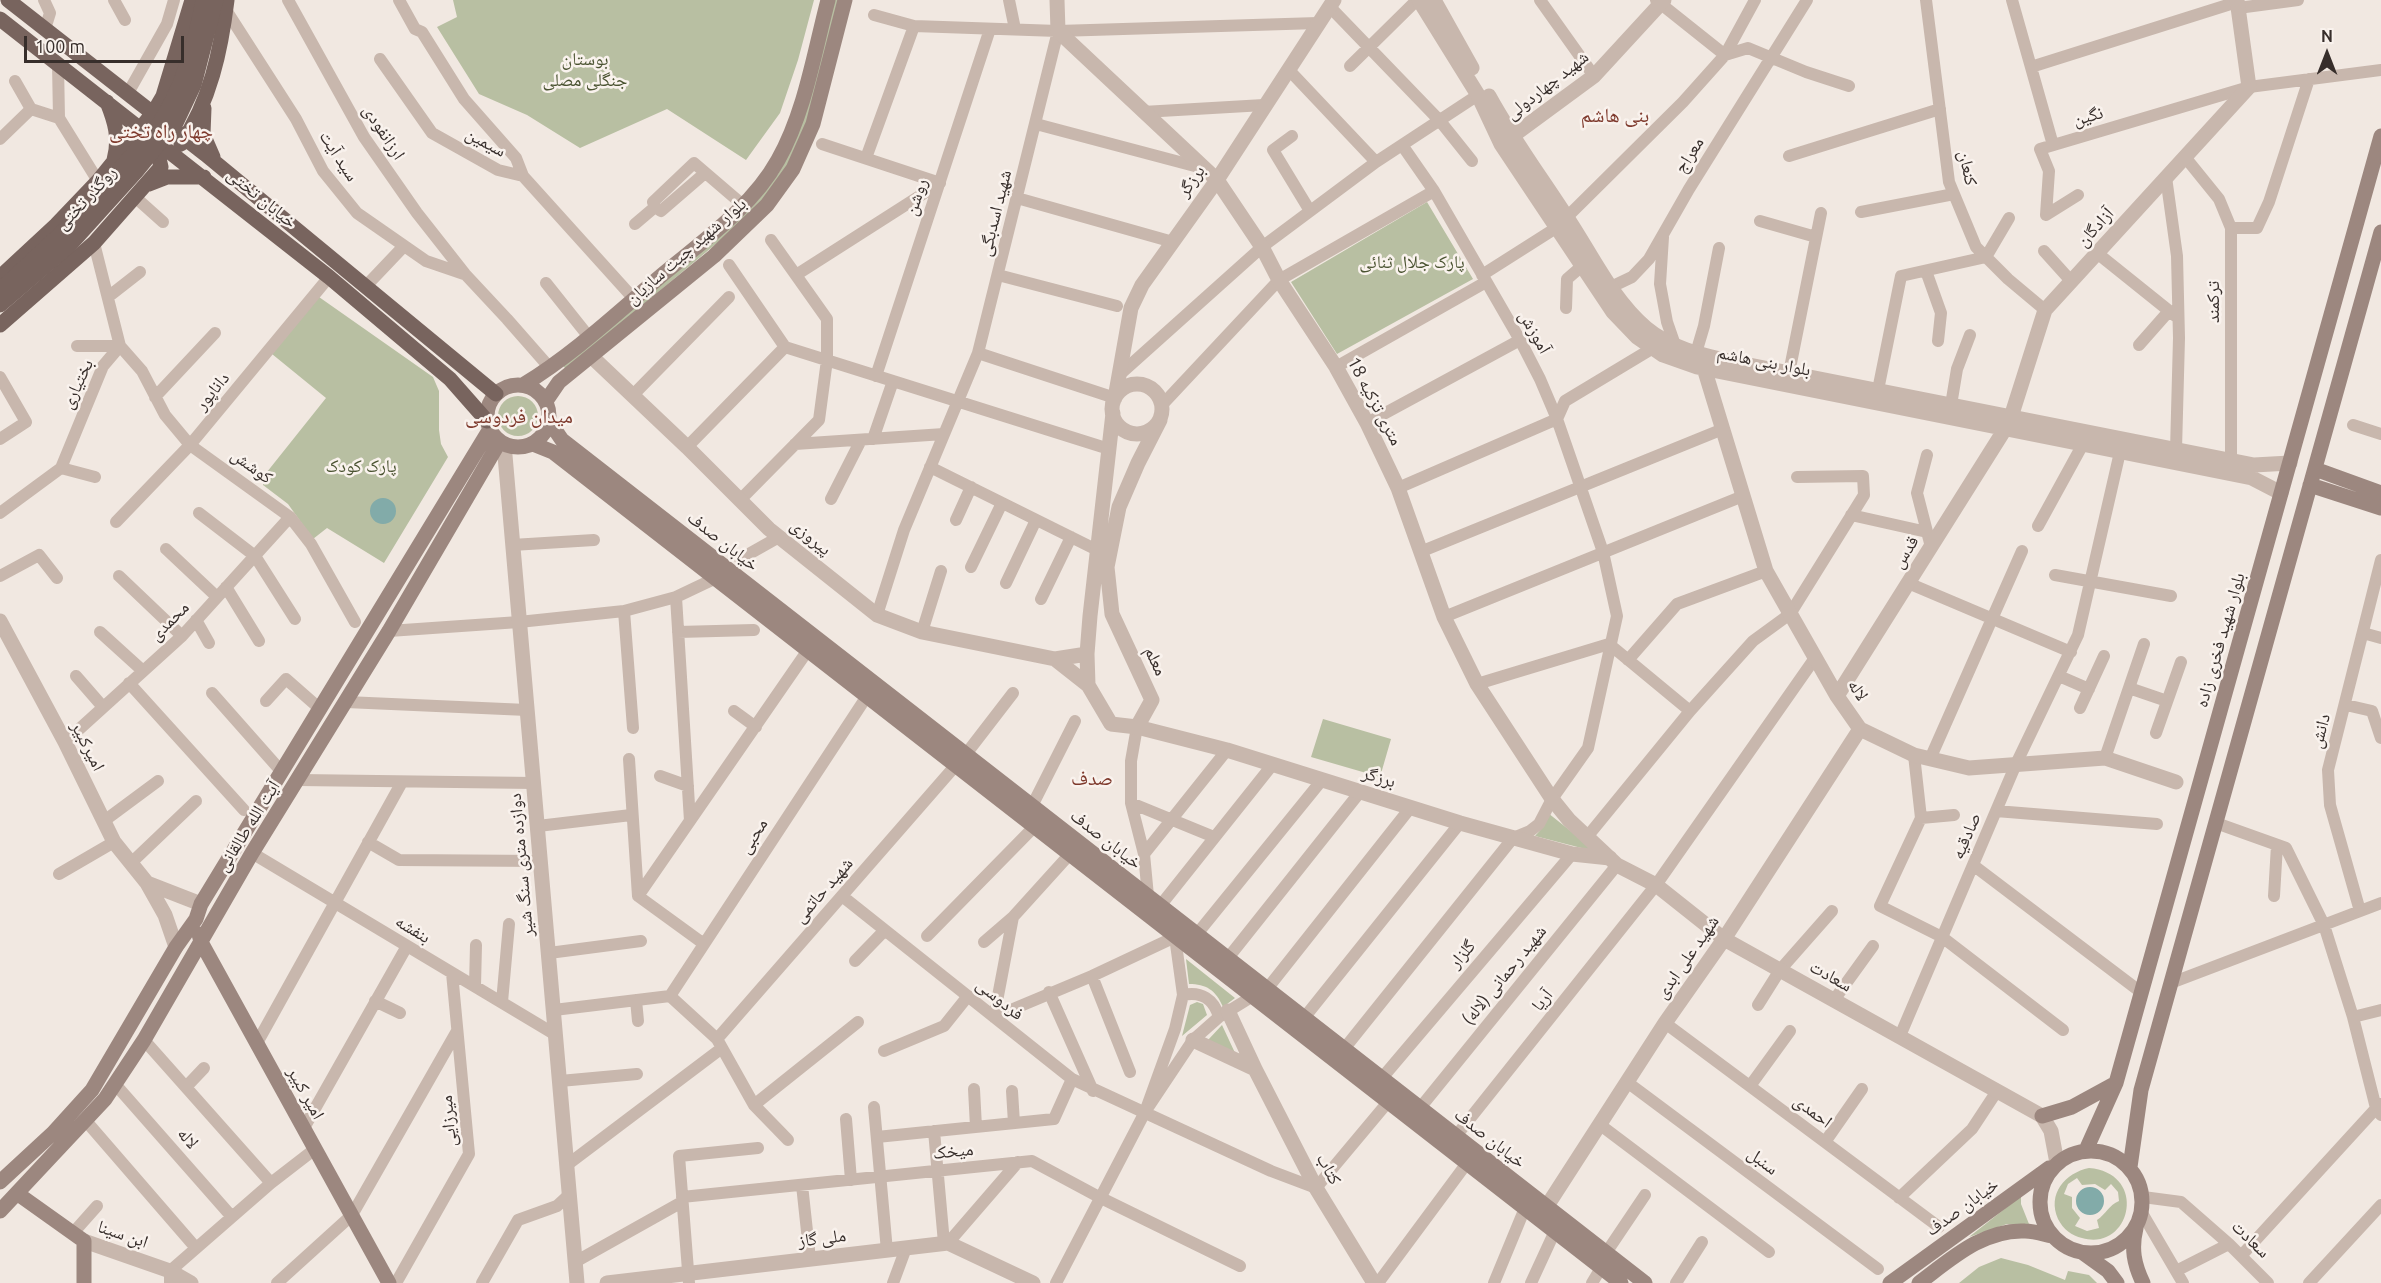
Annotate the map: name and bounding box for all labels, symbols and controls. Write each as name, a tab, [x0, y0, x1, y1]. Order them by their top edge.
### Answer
scale bar	[27, 24, 188, 62]
north arrow	[2297, 24, 2357, 84]
text: N	[2321, 27, 2333, 45]
text: 100 m	[35, 36, 85, 56]
street label: شهید چهاردولی	[1501, 46, 1593, 124]
park label: بوستان جنگلی مصلی	[543, 48, 627, 90]
street label: ارزانفودی	[358, 100, 410, 164]
street label: نگین	[2070, 101, 2106, 131]
district label: بنی هاشم	[1581, 103, 1649, 127]
district label: چهار راه تختی	[109, 119, 213, 143]
street label: سیمین	[462, 122, 510, 162]
street label: سید آیت	[315, 127, 363, 185]
street label: معراج	[1670, 133, 1708, 177]
street label: کنعان	[1954, 149, 1982, 187]
street label: برزگر	[1172, 161, 1210, 201]
street label: روگذر تختی	[51, 162, 121, 234]
street label: خیابان تختی	[223, 163, 301, 233]
street label: شهید اسدبگی	[974, 168, 1016, 258]
street label: روشن	[900, 176, 932, 218]
street label: بلوار شهید چیت سازیان	[621, 193, 751, 309]
street label: آزادگان	[2072, 203, 2118, 251]
park label: پارک جلال ثنائی	[1359, 251, 1465, 273]
street label: ترکمند	[2202, 281, 2224, 323]
street label: آموزش	[1514, 307, 1556, 357]
street label: بلوار بنی هاشم	[1715, 341, 1813, 381]
street label: 18 متری تزکیه	[1343, 353, 1407, 449]
street label: بختیاری	[56, 356, 98, 412]
street label: داناپور	[190, 368, 234, 414]
district label: میدان فردوسی	[465, 404, 573, 428]
street label: کوشش	[227, 444, 277, 488]
park label: پارک کودک	[325, 455, 397, 477]
street label: خیابان صدف	[683, 506, 763, 576]
street label: پیروزی	[786, 514, 836, 560]
street label: قدس	[1887, 532, 1923, 572]
street label: بلوار شهید فخری زاده	[2190, 570, 2250, 710]
street label: محمدی	[145, 597, 193, 645]
street label: معلم	[1140, 643, 1172, 679]
street label: لاله	[1843, 675, 1873, 705]
street label: دانش	[2305, 711, 2335, 751]
street label: امیرکبیر	[66, 718, 110, 774]
street label: برزگر	[1360, 762, 1398, 792]
district label: صدف	[1071, 766, 1113, 790]
street label: آیت الله طالقانی	[212, 777, 284, 875]
street label: دوازده متری سنگ شیر	[504, 792, 538, 938]
street label: خیابان صدف	[1066, 804, 1146, 874]
street label: صادقیه	[1947, 810, 1985, 862]
street label: محبی	[734, 814, 772, 858]
street label: شهید حاتمی	[789, 853, 857, 927]
street label: بنفشه	[391, 910, 435, 948]
street label: شهید علی ابدی	[1650, 911, 1724, 1003]
street label: شهید رحمانی (لاله)	[1457, 921, 1551, 1029]
street label: گلزار	[1444, 935, 1480, 973]
street label: سعادت	[1806, 956, 1856, 996]
street label: فردوسی	[972, 973, 1028, 1025]
street label: آریا	[1527, 985, 1557, 1015]
street label: امیر کبیر	[283, 1063, 329, 1123]
street label: احمدی	[1789, 1089, 1837, 1133]
street label: میرزایی	[435, 1094, 461, 1148]
street label: خیابان صدف	[1450, 1103, 1530, 1173]
street label: لاله	[173, 1123, 203, 1153]
street label: میخک	[932, 1138, 974, 1164]
street label: سنبل	[1743, 1142, 1783, 1180]
street label: کتاب	[1312, 1150, 1346, 1188]
street label: خیابان صدف	[1921, 1173, 2003, 1241]
street label: ابن سینا	[95, 1215, 151, 1253]
street label: سعادت	[2227, 1216, 2275, 1262]
street label: ملی گاز	[797, 1224, 847, 1252]

